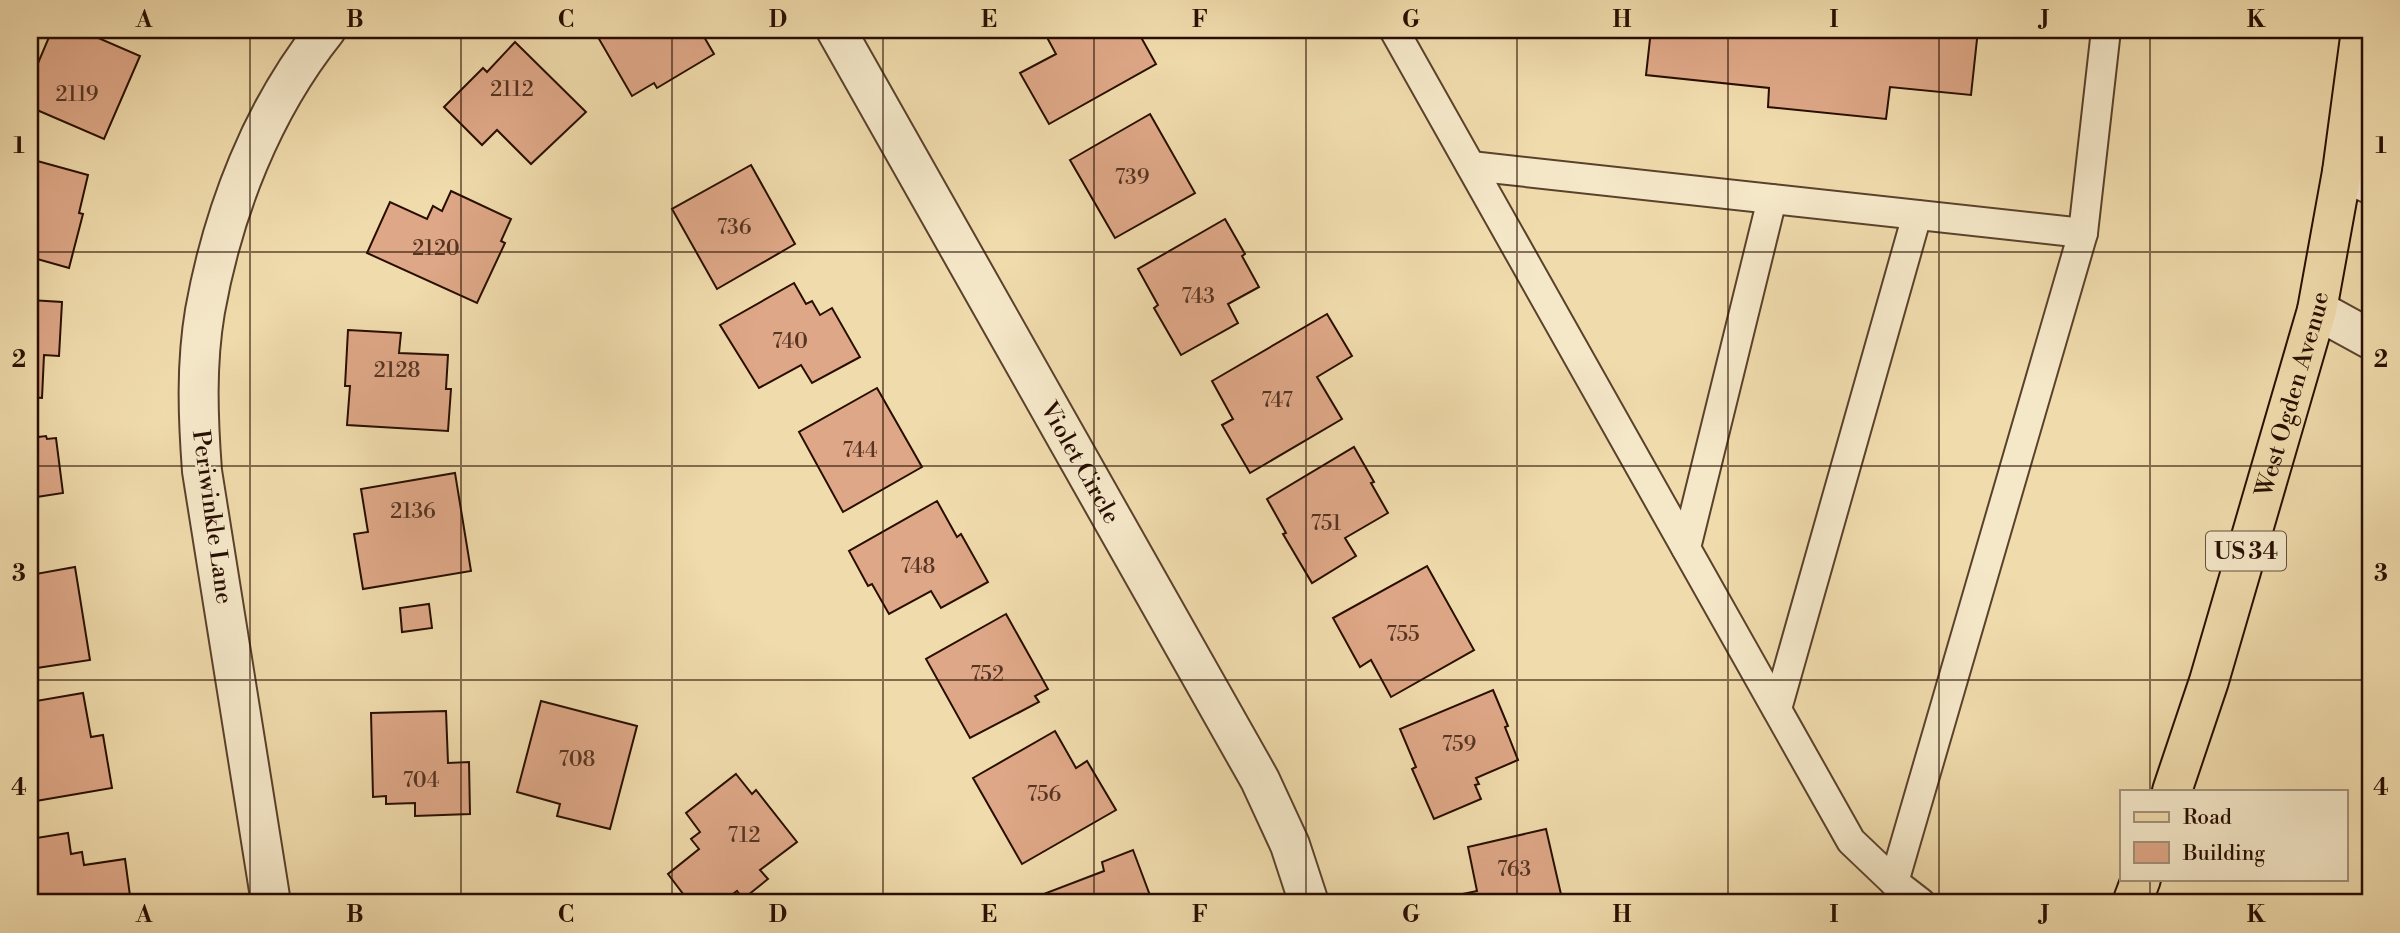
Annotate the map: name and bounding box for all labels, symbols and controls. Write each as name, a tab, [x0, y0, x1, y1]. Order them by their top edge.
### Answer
text: A	[135, 6, 153, 34]
text: B	[346, 6, 364, 34]
text: C	[558, 6, 574, 34]
text: D	[769, 6, 787, 34]
text: E	[981, 6, 997, 34]
text: F	[1192, 6, 1208, 34]
text: G	[1402, 6, 1420, 34]
text: H	[1613, 6, 1632, 34]
text: I	[1830, 6, 1839, 34]
text: J	[2038, 6, 2050, 34]
text: K	[2247, 6, 2266, 34]
house number: 2112	[490, 77, 534, 103]
house number: 2119	[56, 82, 98, 108]
text: 1	[13, 132, 25, 160]
text: 1	[2375, 132, 2387, 160]
house number: 739	[1115, 165, 1149, 191]
house number: 736	[717, 215, 752, 241]
house number: 2120	[412, 236, 460, 262]
house number: 743	[1181, 284, 1215, 310]
street label: West Ogden Avenue	[2249, 289, 2336, 501]
house number: 740	[772, 329, 808, 355]
text: 2	[12, 346, 26, 374]
text: 2	[2374, 346, 2388, 374]
house number: 2128	[374, 358, 420, 384]
house number: 747	[1261, 388, 1293, 414]
street label: Violet Circle	[1033, 396, 1126, 530]
street label: Periwinkle Lane	[185, 428, 239, 606]
house number: 744	[843, 438, 877, 464]
house number: 2136	[390, 499, 436, 525]
house number: 751	[1311, 511, 1341, 537]
road number: US 34	[2206, 531, 2286, 570]
house number: 748	[901, 554, 935, 580]
text: 3	[12, 560, 26, 588]
text: 3	[2374, 560, 2388, 588]
house number: 755	[1386, 622, 1420, 648]
house number: 752	[970, 662, 1004, 688]
house number: 759	[1442, 732, 1476, 758]
house number: 708	[559, 747, 595, 773]
house number: 704	[403, 768, 439, 794]
text: 4	[11, 774, 27, 802]
text: 4	[2373, 774, 2389, 802]
house number: 756	[1027, 782, 1062, 808]
legend	[2120, 790, 2348, 880]
text: Road	[2183, 805, 2232, 831]
house number: 712	[728, 823, 760, 849]
text: Building	[2182, 841, 2265, 867]
house number: 763	[1497, 857, 1531, 883]
text: A	[135, 901, 153, 929]
text: B	[346, 901, 364, 929]
text: C	[558, 901, 574, 929]
text: D	[769, 901, 787, 929]
text: E	[981, 901, 997, 929]
text: F	[1192, 901, 1208, 929]
text: G	[1402, 901, 1420, 929]
text: H	[1613, 901, 1632, 929]
text: I	[1830, 901, 1839, 929]
text: J	[2038, 901, 2050, 929]
text: K	[2247, 901, 2266, 929]

